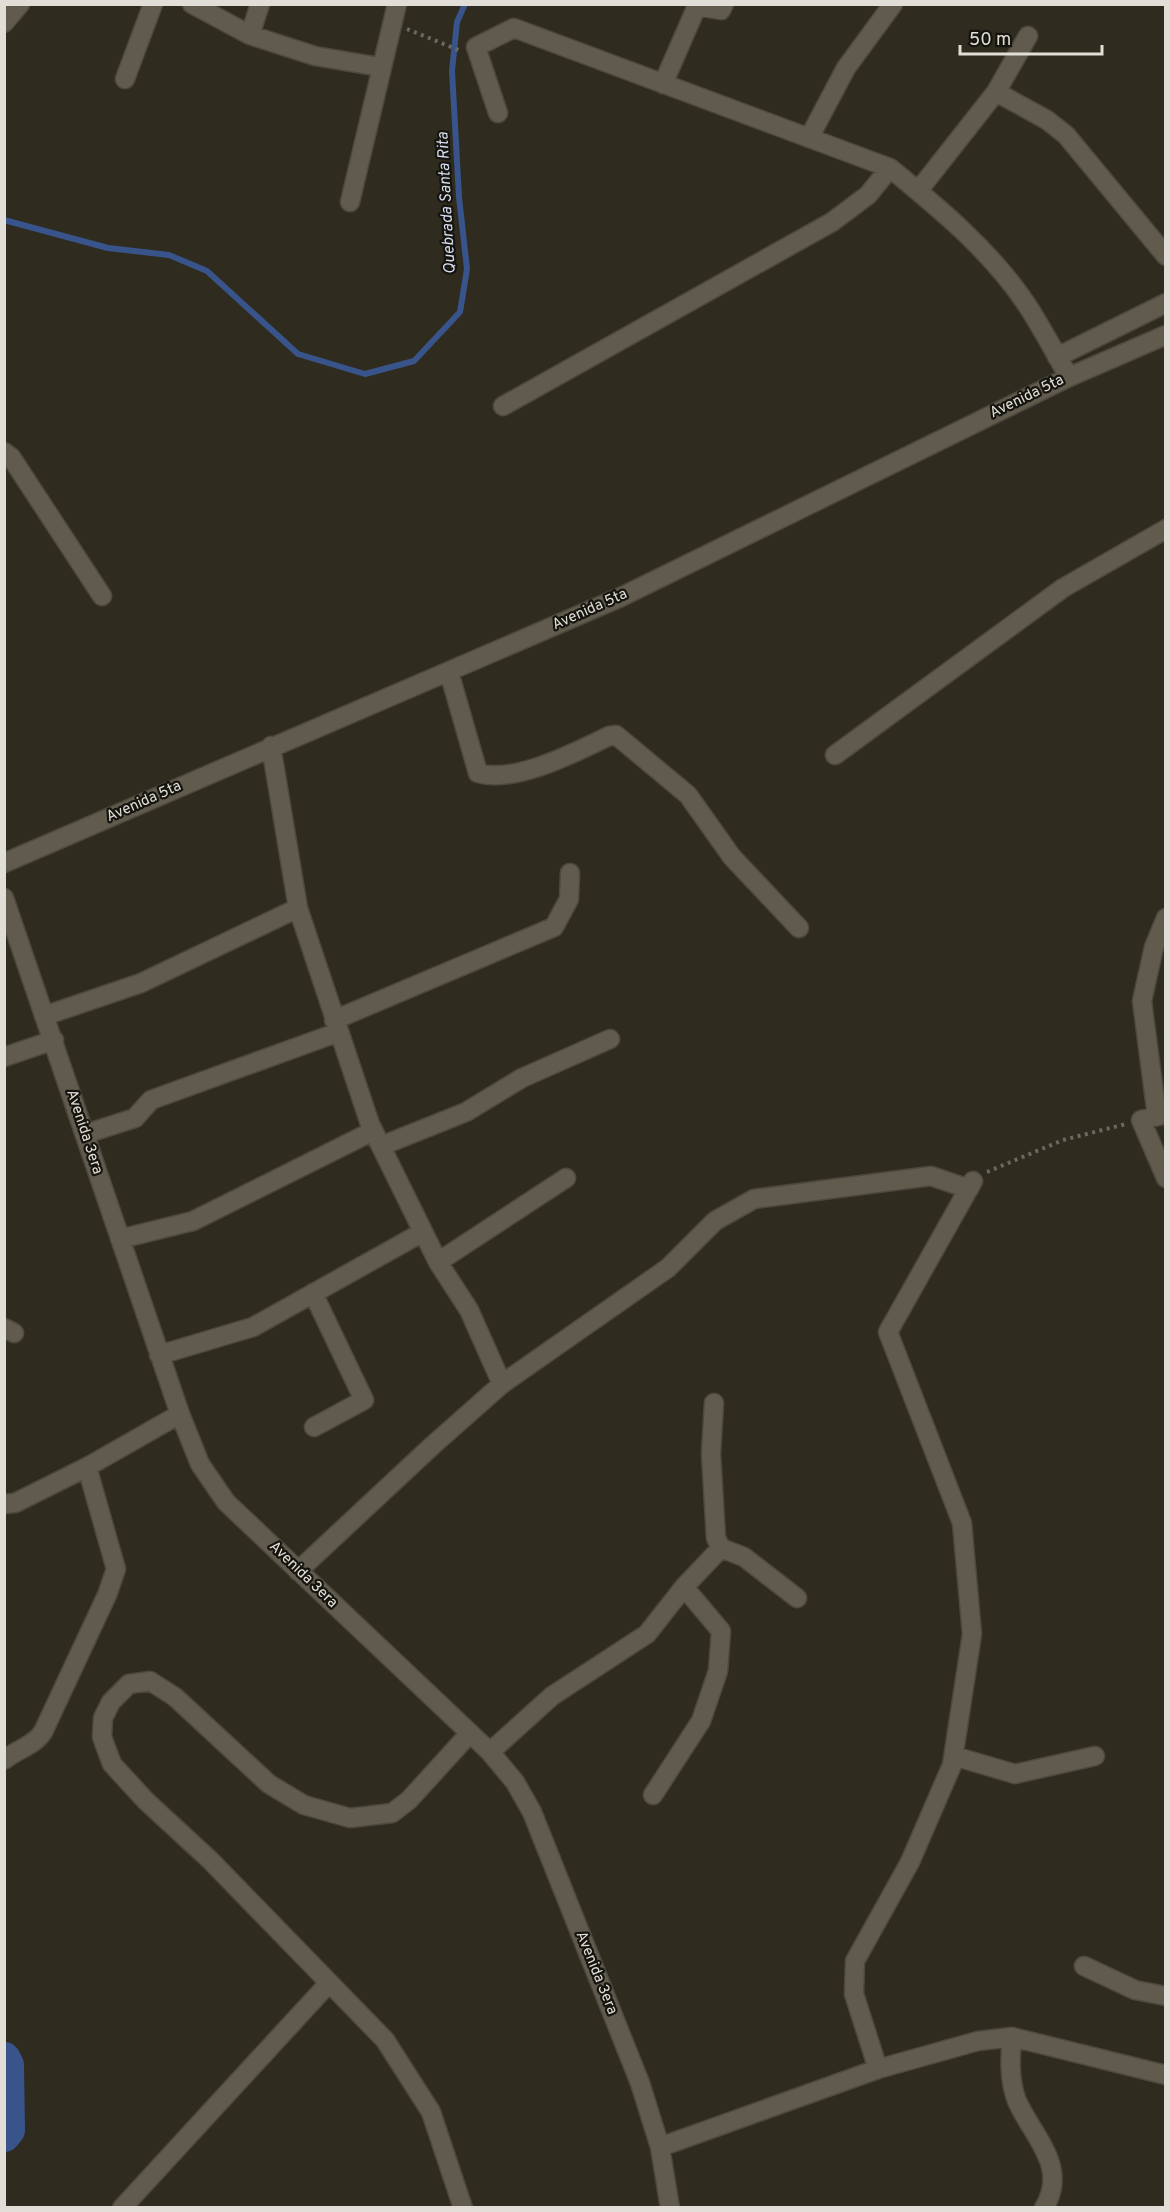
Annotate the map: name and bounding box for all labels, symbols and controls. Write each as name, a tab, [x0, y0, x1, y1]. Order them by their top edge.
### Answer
scale bar	[960, 18, 1102, 56]
text: 50 m	[969, 29, 1011, 52]
water label: Quebrada Santa Rita	[433, 131, 461, 275]
street label: Avenida 5ta	[987, 371, 1067, 423]
street label: Avenida 5ta	[550, 585, 630, 635]
street label: Avenida 5ta	[104, 777, 184, 827]
street label: Avenida 3era	[61, 1087, 107, 1177]
street label: Avenida 3era	[265, 1538, 341, 1612]
street label: Avenida 3era	[571, 1929, 621, 2017]

